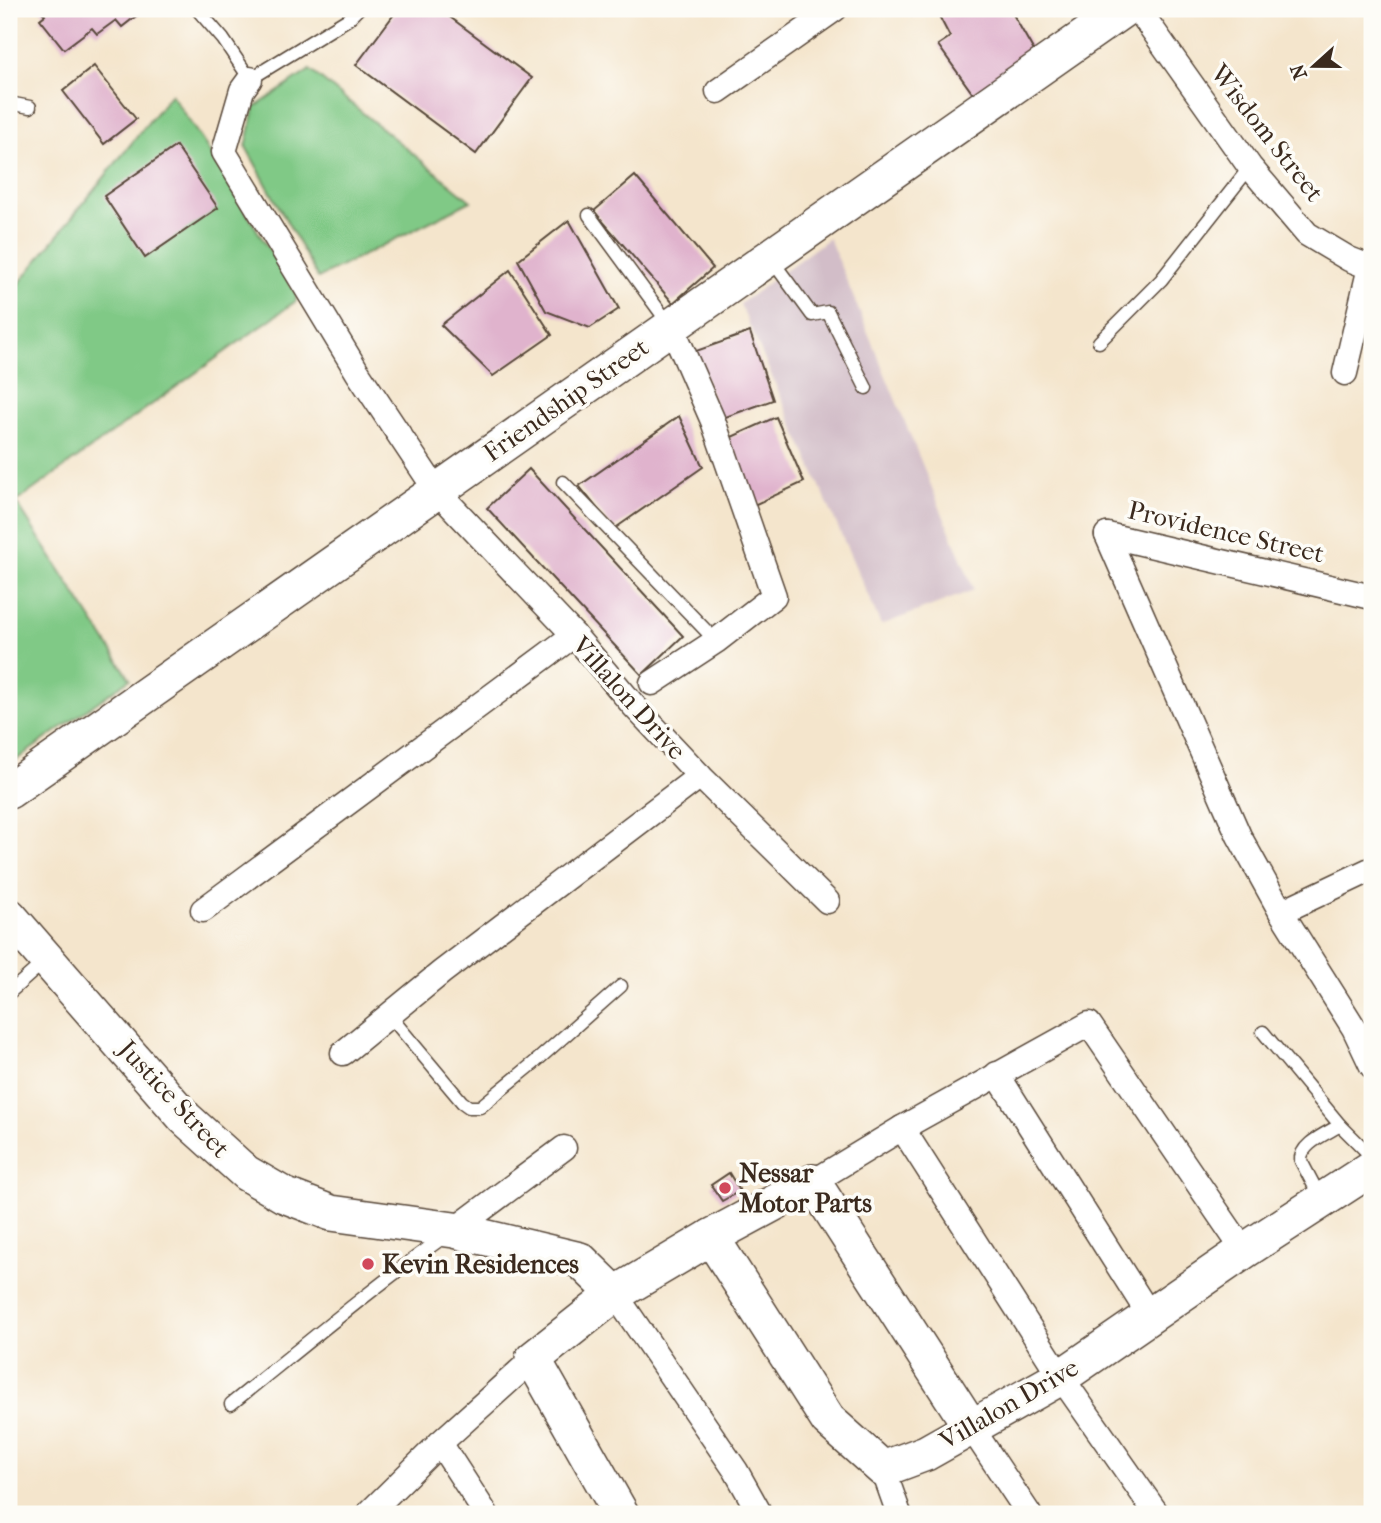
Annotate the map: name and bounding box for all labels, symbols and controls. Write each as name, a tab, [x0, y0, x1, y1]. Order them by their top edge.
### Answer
north arrow	[1280, 32, 1350, 102]
street label: Wisdom Street	[1203, 57, 1331, 208]
text: N	[1286, 61, 1312, 82]
street label: Friendship Street	[477, 331, 655, 468]
street label: Providence Street	[1125, 494, 1328, 570]
street label: Villalon Drive	[565, 629, 693, 766]
street label: Justice Street	[111, 1032, 237, 1165]
place label: Nessar Motor Parts	[739, 1158, 872, 1219]
marker: Nessar Motor Parts	[717, 1180, 733, 1196]
place label: Kevin Residences	[382, 1249, 579, 1280]
marker: Kevin Residences	[360, 1256, 376, 1272]
street label: Villalon Drive	[933, 1352, 1084, 1457]

